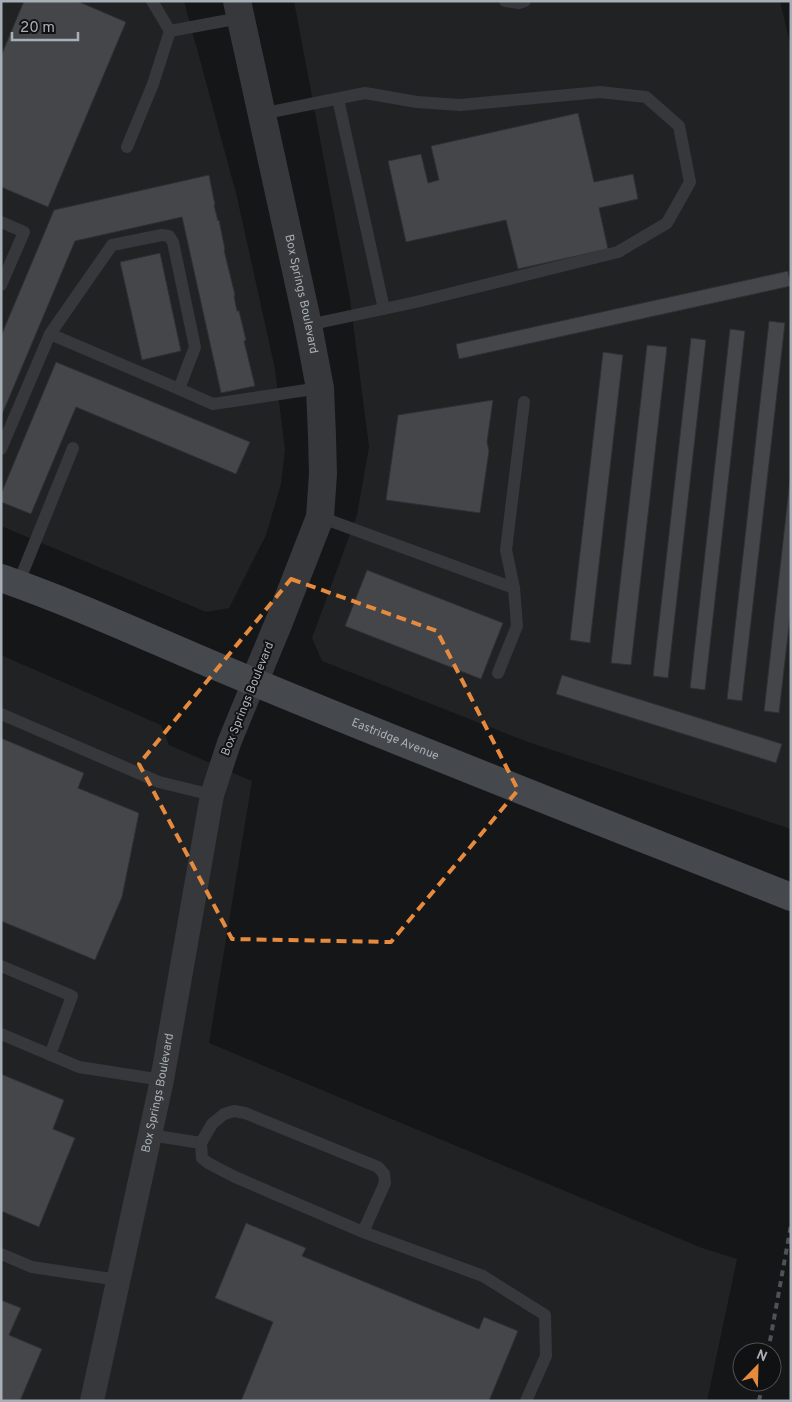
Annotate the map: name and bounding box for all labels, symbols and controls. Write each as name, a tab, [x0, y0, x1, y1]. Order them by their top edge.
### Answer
scale bar	[12, 10, 79, 42]
text: 20 m	[20, 19, 55, 38]
street label: Box Springs Boulevard	[280, 233, 321, 355]
street label: Box Springs Boulevard	[218, 640, 278, 758]
street label: Eastridge Avenue	[349, 715, 441, 765]
street label: Box Springs Boulevard	[138, 1032, 178, 1154]
north arrow	[732, 1342, 782, 1392]
text: N	[754, 1347, 769, 1366]

